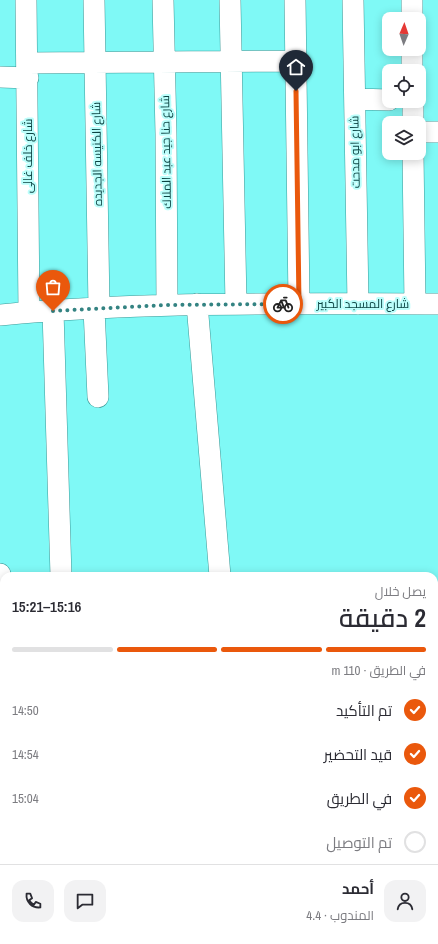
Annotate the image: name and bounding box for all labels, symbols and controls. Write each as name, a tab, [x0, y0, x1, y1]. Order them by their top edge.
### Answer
north arrow	[382, 12, 426, 56]
map controls	[382, 12, 426, 160]
pin	[279, 50, 313, 91]
icon: home	[285, 56, 307, 78]
button: locate	[382, 64, 426, 108]
street label: شارع حنا جيد عبد الملاك	[157, 95, 175, 209]
street label: شارع الكنيسه الجديده	[88, 102, 106, 206]
street label: شارع ابو مدحت	[346, 115, 364, 188]
button: layers	[382, 116, 426, 160]
street label: شارع خلف غالى	[20, 119, 36, 193]
pin	[36, 270, 70, 311]
icon: bag	[42, 276, 64, 298]
courier	[263, 284, 303, 324]
icon: bike	[272, 293, 294, 315]
street label: شارع المسجد الكبير	[316, 296, 409, 312]
text: يصل خلال	[375, 583, 426, 600]
text: 15:16–15:21	[12, 596, 81, 617]
text: 2 دقيقة	[339, 600, 426, 635]
text: في الطريق · 110 m	[332, 662, 426, 679]
icon: check	[404, 699, 426, 721]
text: تم التأكيد	[336, 700, 392, 721]
text: 14:50	[12, 702, 39, 719]
icon: check	[404, 743, 426, 765]
text: قيد التحضير	[324, 744, 392, 765]
text: 14:54	[12, 746, 39, 763]
icon: check	[404, 787, 426, 809]
text: في الطريق	[327, 788, 392, 809]
text: 15:04	[12, 790, 39, 807]
text: تم التوصيل	[326, 832, 392, 853]
text: أحمد	[342, 878, 374, 899]
button: phone	[12, 880, 54, 922]
button: chat	[64, 880, 106, 922]
button: person	[384, 880, 426, 922]
text: المندوب · 4.4	[306, 907, 374, 924]

